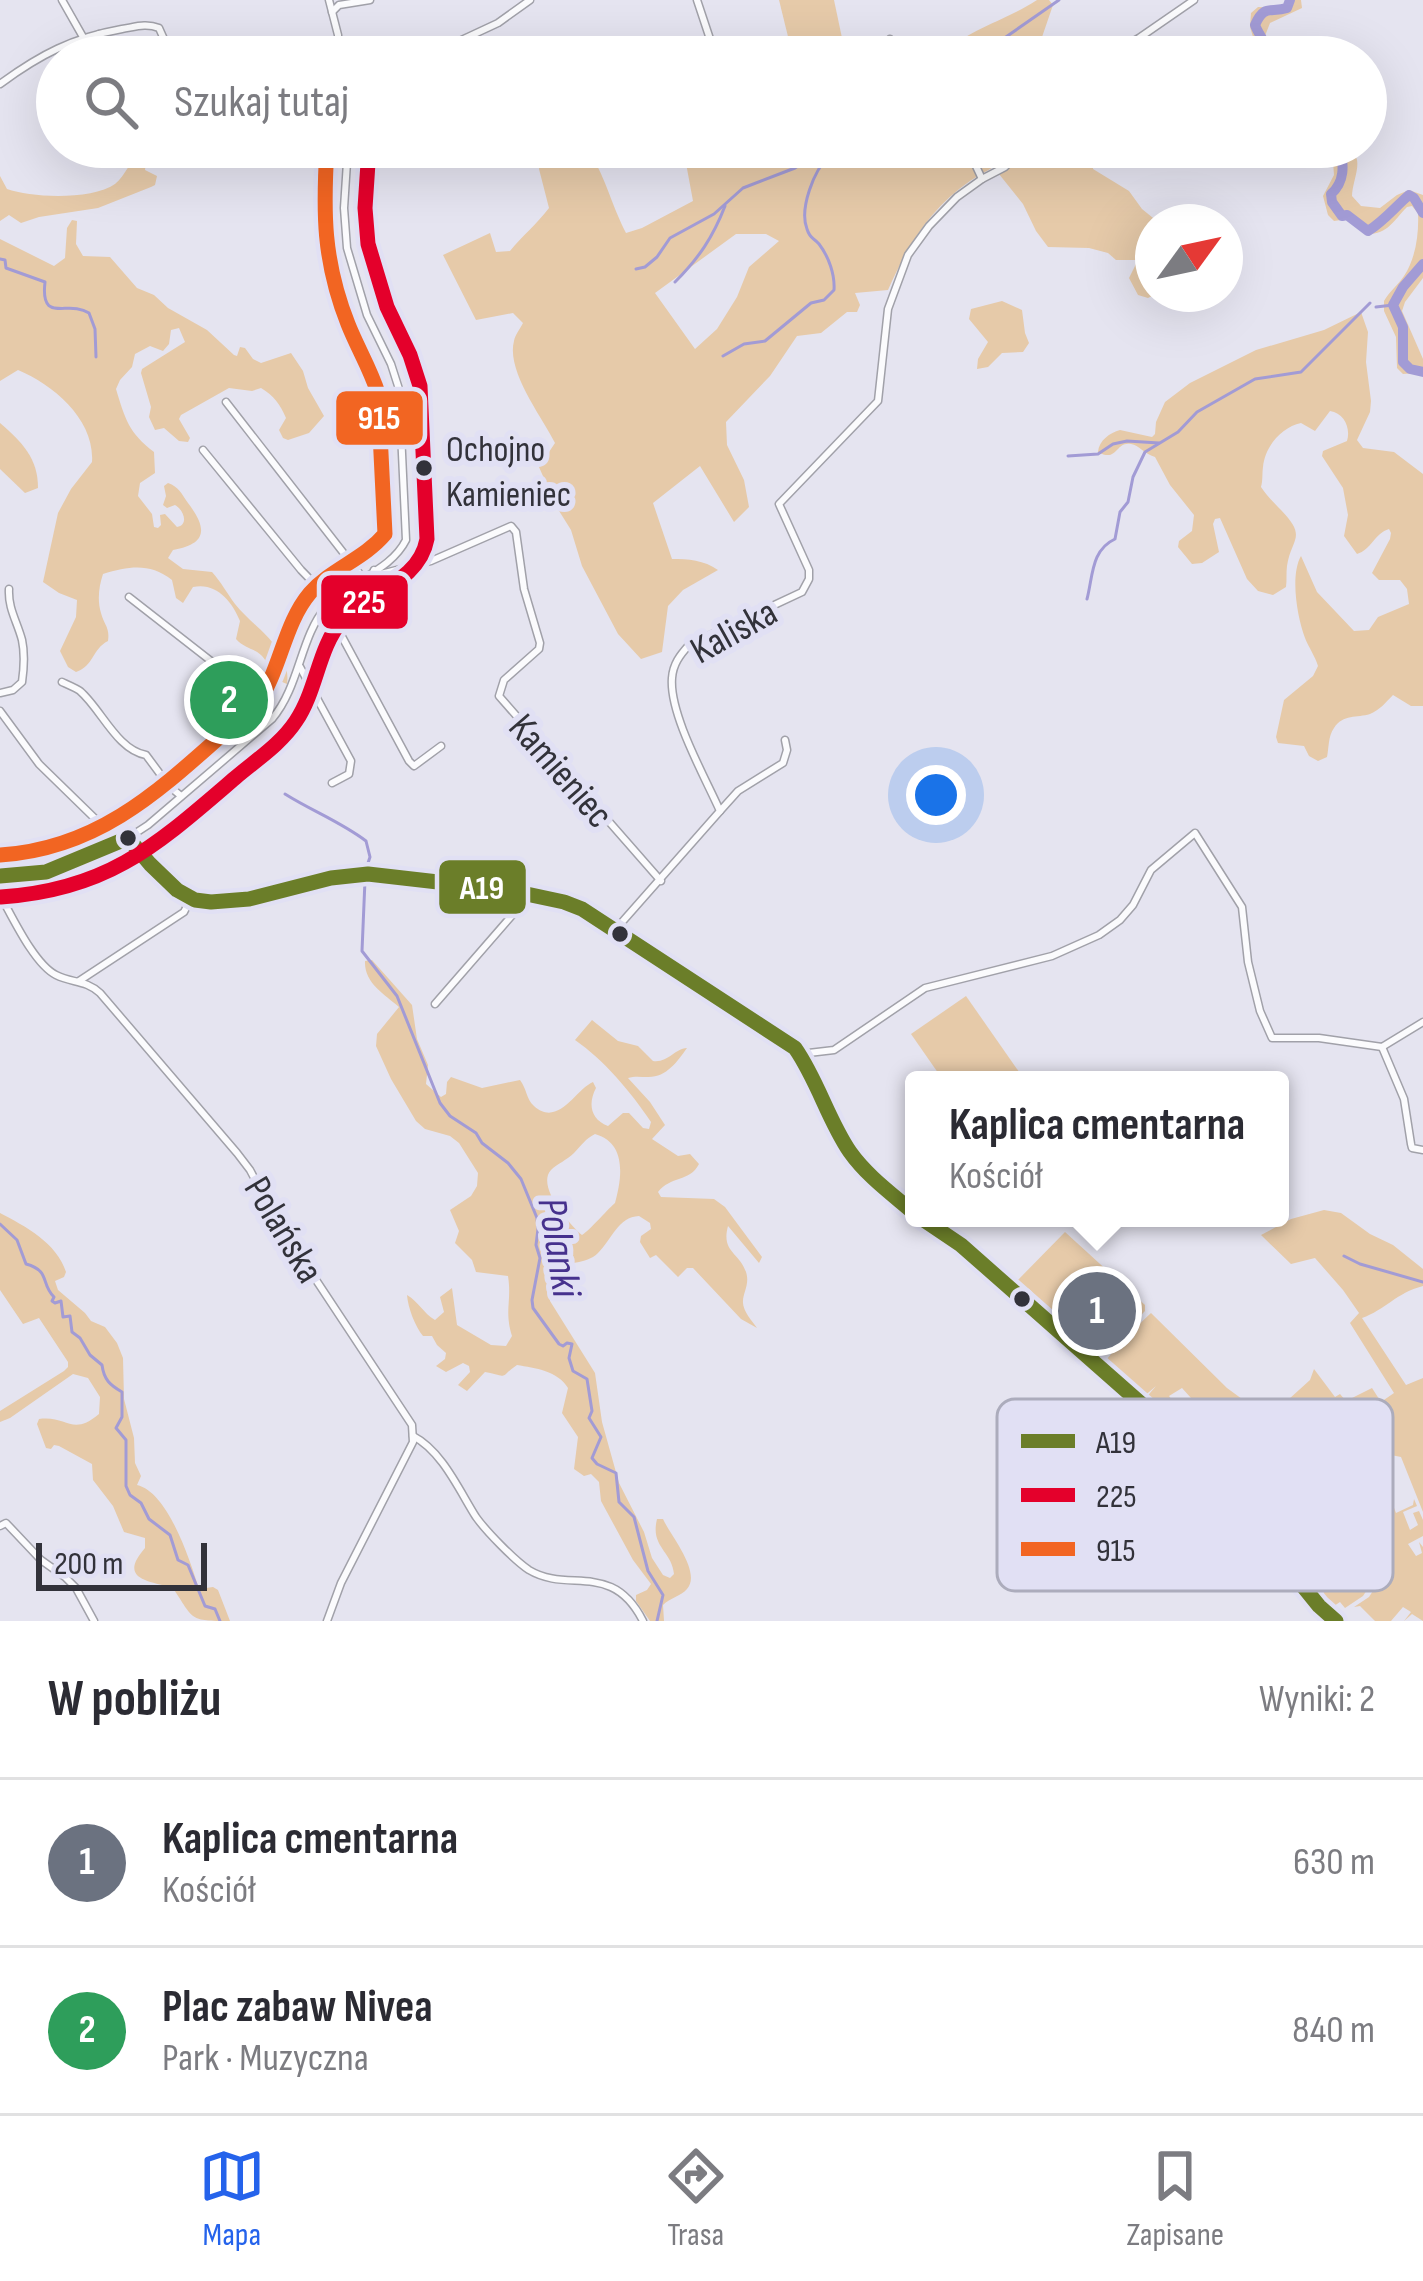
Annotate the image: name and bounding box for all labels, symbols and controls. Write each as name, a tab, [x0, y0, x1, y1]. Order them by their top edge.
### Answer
search box	[36, 36, 1387, 168]
icon: search	[78, 69, 144, 135]
text: Szukaj tutaj	[174, 75, 349, 130]
north arrow	[1135, 204, 1243, 312]
line badge: 915	[334, 389, 425, 447]
text: 915	[357, 399, 401, 439]
place label: Ochojno Kamieniec	[446, 429, 571, 517]
marker: Ochojno Kamieniec	[413, 457, 435, 479]
line badge: 225	[319, 573, 410, 631]
text: 225	[342, 583, 386, 623]
street label: Kaliska	[683, 589, 786, 675]
pin: 2	[190, 655, 268, 745]
street label: Kamieniec	[498, 705, 622, 838]
your location	[906, 765, 966, 825]
unlabelled marker	[117, 827, 139, 849]
line badge: A19	[437, 858, 528, 916]
text: A19	[459, 869, 504, 909]
unlabelled marker	[609, 923, 631, 945]
popup	[905, 1071, 1289, 1227]
text: Kaplica cmentarna	[949, 1098, 1245, 1153]
text: Kościół	[949, 1153, 1042, 1200]
street label: Polańska	[233, 1169, 333, 1292]
water label: Polanki	[526, 1194, 592, 1302]
pin: 1	[1058, 1266, 1136, 1356]
unlabelled marker	[1011, 1288, 1033, 1310]
legend	[997, 1399, 1393, 1591]
text: A19	[1095, 1423, 1136, 1463]
text: 225	[1096, 1477, 1136, 1517]
text: 915	[1096, 1531, 1135, 1571]
scale bar	[36, 1537, 207, 1590]
text: 200 m	[54, 1544, 123, 1584]
text: W pobliżu	[48, 1669, 221, 1730]
text: Wyniki: 2	[1259, 1676, 1375, 1723]
text: Kaplica cmentarna	[162, 1812, 458, 1867]
text: 1	[79, 1839, 95, 1886]
text: 630 m	[1293, 1839, 1375, 1886]
text: Kościół	[162, 1867, 255, 1914]
text: Plac zabaw Nivea	[162, 1980, 433, 2035]
text: 2	[78, 2007, 96, 2054]
text: 840 m	[1292, 2007, 1375, 2054]
text: Park · Muzyczna	[162, 2035, 369, 2082]
tab: Mapa	[199, 2143, 265, 2255]
tab: Trasa	[663, 2143, 729, 2255]
tab: Zapisane	[1126, 2143, 1224, 2255]

